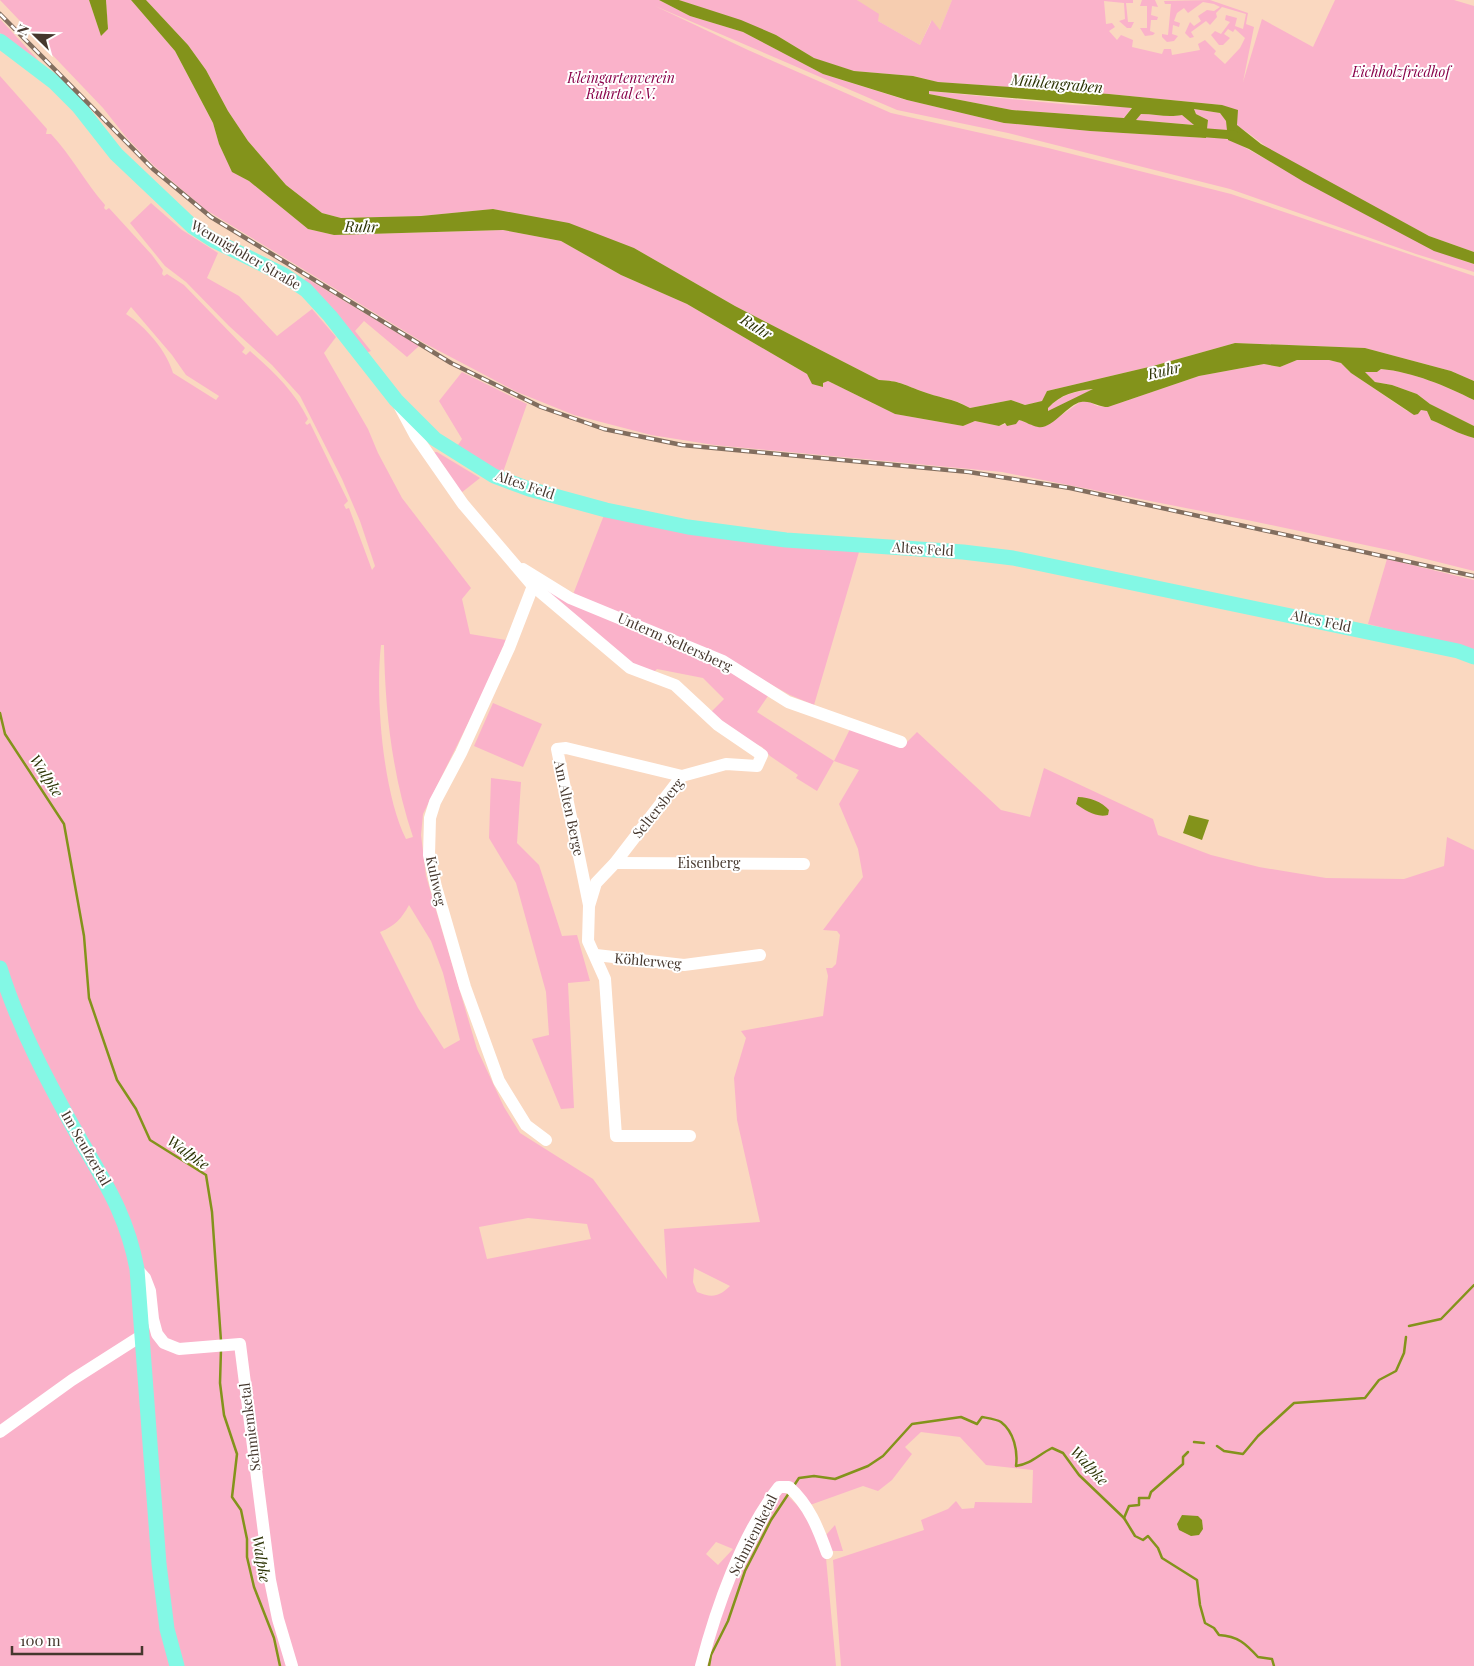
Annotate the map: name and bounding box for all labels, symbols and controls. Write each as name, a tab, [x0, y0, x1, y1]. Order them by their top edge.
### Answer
north arrow	[10, 10, 60, 60]
text: N	[12, 21, 33, 38]
park label: Eichholzfriedhof	[1351, 62, 1452, 81]
park label: Kleingartenverein Ruhrtal e.V.	[566, 68, 675, 103]
water label: Mühlengraben	[1009, 69, 1104, 97]
street label: Wennigloher Straße	[187, 215, 305, 294]
water label: Ruhr	[343, 216, 378, 236]
water label: Ruhr	[736, 308, 776, 344]
water label: Ruhr	[1144, 356, 1183, 384]
street label: Altes Feld	[492, 465, 557, 503]
street label: Altes Feld	[891, 537, 954, 560]
street label: Altes Feld	[1288, 605, 1353, 636]
street label: Unterm Seltersberg	[615, 608, 736, 676]
water label: Walpke	[26, 750, 68, 801]
street label: Am Alten Berge	[550, 757, 589, 857]
street label: Seltersberg	[628, 773, 688, 842]
street label: Eisenberg	[678, 853, 741, 872]
street label: Kuhweg	[422, 854, 451, 908]
street label: Köhlerweg	[614, 948, 683, 973]
street label: Im Seufzertal	[57, 1107, 116, 1189]
water label: Walpke	[163, 1130, 214, 1174]
street label: Schmiemketal	[235, 1382, 264, 1472]
water label: Walpke	[1066, 1441, 1114, 1490]
street label: Schmiemketal	[724, 1491, 781, 1579]
water label: Walpke	[248, 1534, 276, 1584]
scale bar	[12, 1624, 142, 1656]
text: 100 m	[20, 1630, 61, 1650]

